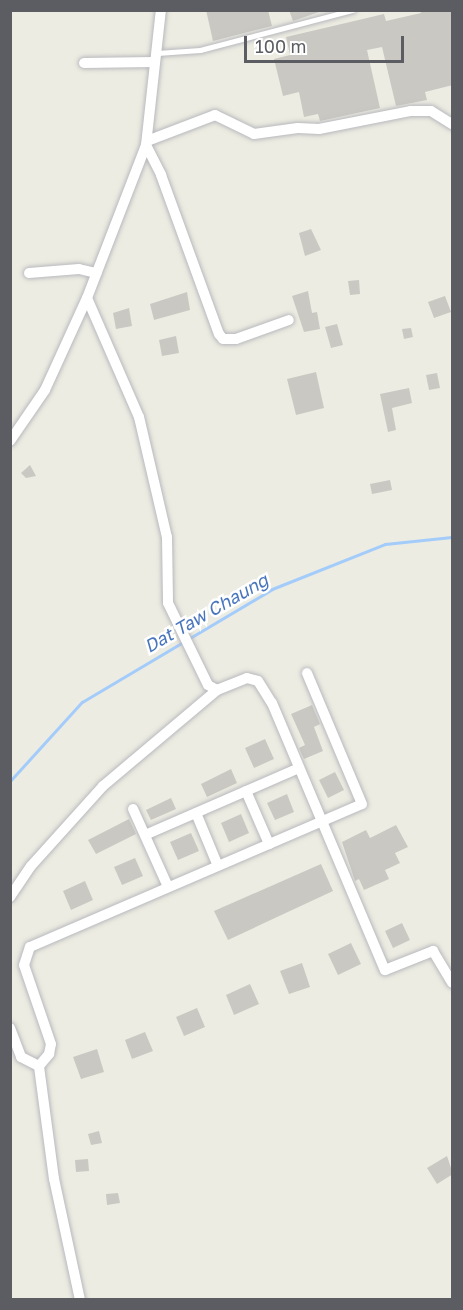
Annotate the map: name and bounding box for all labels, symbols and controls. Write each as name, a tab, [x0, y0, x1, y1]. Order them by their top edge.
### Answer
scale bar	[247, 24, 408, 62]
text: 100 m	[255, 35, 306, 57]
water label: Dat Taw Chaung	[140, 569, 272, 657]

